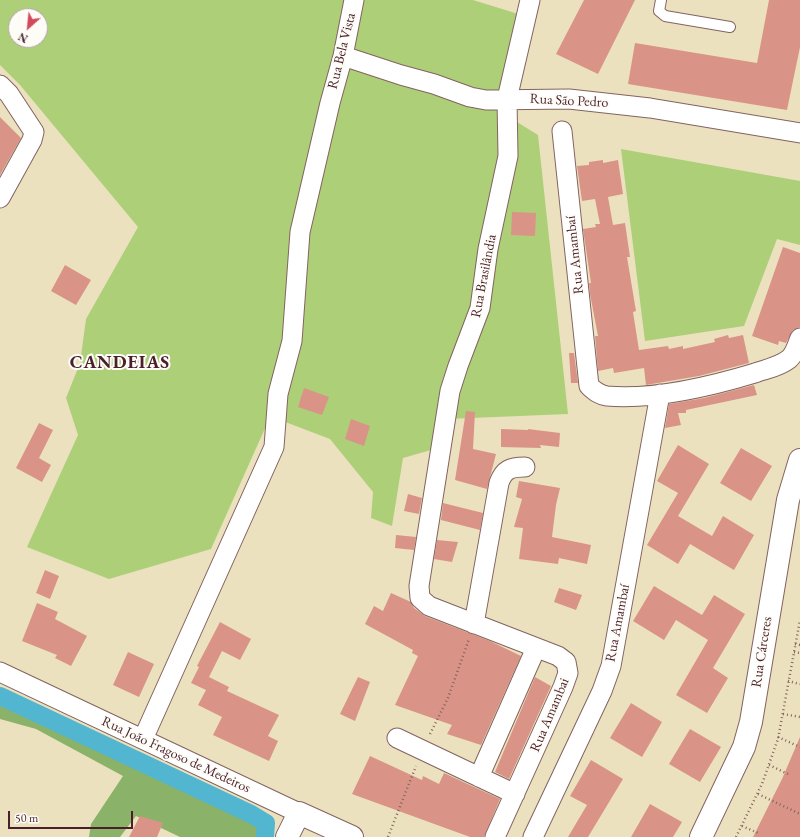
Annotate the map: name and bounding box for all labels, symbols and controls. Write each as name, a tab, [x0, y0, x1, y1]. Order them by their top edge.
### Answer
north arrow	[8, 8, 48, 48]
street label: Rua Bela Vista	[324, 11, 360, 91]
text: N	[16, 30, 30, 46]
street label: Rua São Pedro	[529, 91, 609, 111]
street label: Rua Amambaí	[563, 215, 587, 295]
street label: Rua Brasilândia	[468, 233, 500, 319]
district label: CANDEIAS	[70, 352, 170, 374]
street label: Rua Amambaí	[602, 583, 634, 663]
street label: Rua Cárceres	[748, 615, 776, 689]
street label: Rua Amambai	[527, 675, 573, 755]
street label: Rua João Fragoso de Medeiros	[99, 713, 253, 797]
scale bar	[10, 803, 135, 829]
text: 50 m	[15, 810, 38, 826]

